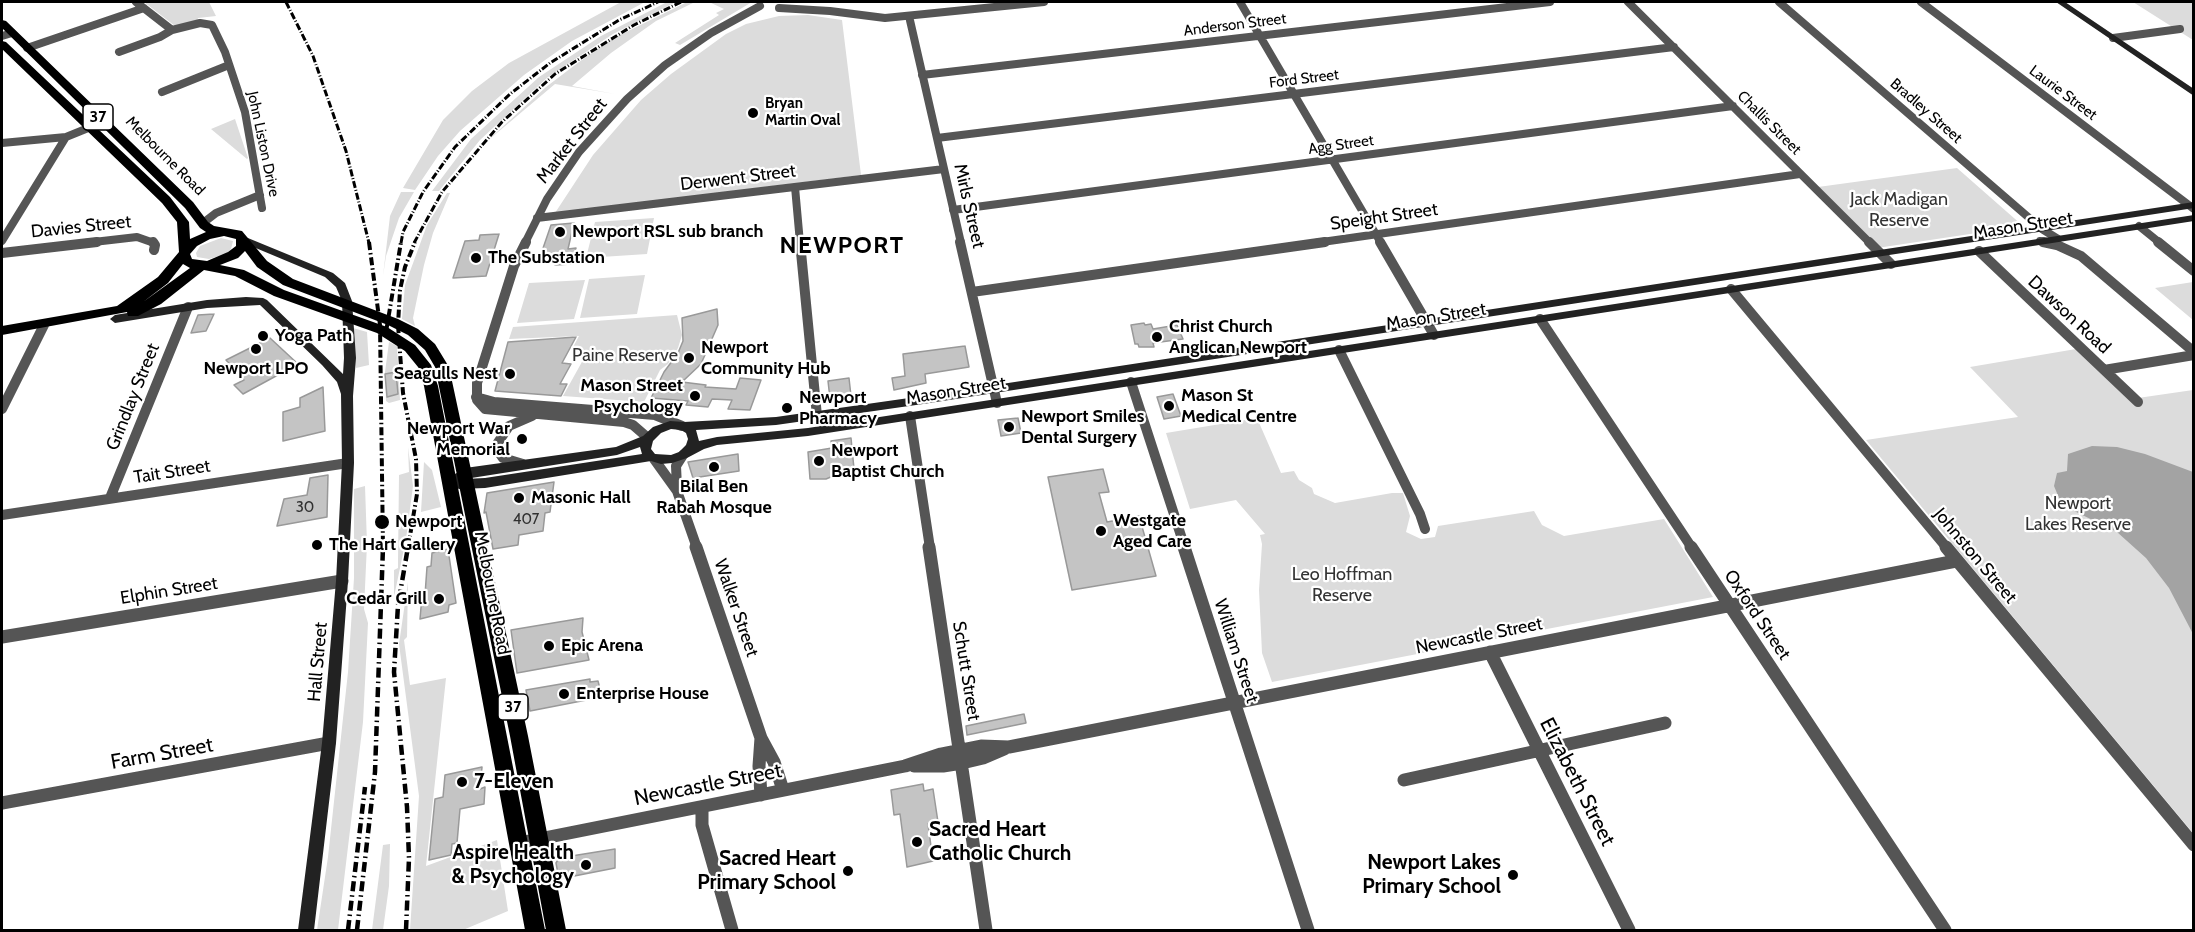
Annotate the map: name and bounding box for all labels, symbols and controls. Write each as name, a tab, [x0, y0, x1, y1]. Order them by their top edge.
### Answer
street label: Anderson Street	[1183, 10, 1287, 40]
street label: Laurie Street	[2026, 62, 2100, 124]
street label: Ford Street	[1268, 66, 1340, 92]
street label: Bradley Street	[1886, 75, 1966, 147]
street label: Challis Street	[1733, 87, 1805, 159]
street label: John Liston Drive	[243, 90, 283, 198]
street label: Market Street	[532, 94, 612, 188]
place label: Bryan Martin Oval	[765, 95, 840, 130]
road number: 37	[83, 104, 113, 130]
marker: Bryan Martin Oval	[746, 106, 760, 120]
street label: Melbourne Road	[122, 113, 208, 199]
street label: Agg Street	[1307, 131, 1375, 159]
street label: Derwent Street	[679, 160, 797, 196]
street label: Mirls Street	[949, 162, 989, 250]
park label: Jack Madigan Reserve	[1850, 189, 1948, 232]
street label: Speight Street	[1329, 199, 1439, 235]
street label: Mason Street	[1971, 207, 2075, 245]
street label: Davies Street	[30, 211, 132, 243]
place label: Newport RSL sub branch	[572, 221, 763, 243]
marker: Newport RSL sub branch	[553, 225, 567, 239]
district label: NEWPORT	[780, 232, 904, 260]
place label: The Substation	[488, 247, 605, 269]
marker: The Substation	[469, 251, 483, 265]
street label: Dawson Road	[2023, 271, 2115, 359]
street label: Mason Street	[1384, 298, 1488, 336]
place label: Christ Church Anglican Newport	[1169, 316, 1307, 358]
place label: Yoga Path	[275, 325, 352, 347]
marker: Yoga Path	[256, 329, 270, 343]
marker: Christ Church Anglican Newport	[1150, 330, 1164, 344]
place label: Newport Community Hub	[701, 337, 830, 380]
street label: Grindlay Street	[102, 340, 164, 454]
marker: Newport LPO	[249, 342, 263, 356]
park label: Paine Reserve	[572, 345, 678, 367]
marker: Newport Community Hub	[682, 351, 696, 365]
place label: Newport LPO	[204, 358, 308, 380]
place label: Seagulls Nest	[394, 363, 498, 385]
marker: Seagulls Nest	[503, 367, 517, 381]
street label: Mason Street	[904, 372, 1008, 410]
place label: Mason Street Psychology	[580, 375, 683, 418]
place label: Mason St Medical Centre	[1181, 385, 1297, 428]
place label: Newport Pharmacy	[799, 387, 877, 430]
marker: Mason Street Psychology	[688, 389, 702, 403]
marker: Mason St Medical Centre	[1162, 399, 1176, 413]
marker: Newport Pharmacy	[780, 401, 794, 415]
place label: Newport Smiles Dental Surgery	[1021, 406, 1144, 448]
place label: Newport War Memorial	[407, 418, 510, 460]
marker: Newport Smiles Dental Surgery	[1002, 420, 1016, 434]
marker: Newport War Memorial	[515, 432, 529, 446]
place label: Newport Baptist Church	[831, 440, 944, 482]
marker: Newport Baptist Church	[812, 454, 826, 468]
street label: Tait Street	[132, 455, 212, 489]
marker: Bilal Ben Rabah Mosque	[707, 460, 721, 474]
place label: Bilal Ben Rabah Mosque	[656, 476, 772, 518]
place label: Masonic Hall	[531, 487, 631, 509]
marker: Masonic Hall	[512, 491, 526, 505]
park label: Newport Lakes Reserve	[2025, 493, 2131, 536]
house number: 30	[296, 499, 314, 517]
street label: Johnston Street	[1929, 504, 2021, 608]
place label: Westgate Aged Care	[1113, 510, 1192, 552]
place label: Newport	[395, 511, 462, 533]
house number: 407	[513, 511, 539, 529]
marker: Newport	[373, 513, 391, 531]
marker: Westgate Aged Care	[1094, 524, 1108, 538]
street label: Melbourne Road	[469, 529, 515, 657]
place label: The Hart Gallery	[329, 534, 455, 556]
marker: The Hart Gallery	[310, 538, 324, 552]
street label: Walker Street	[709, 556, 763, 660]
park label: Leo Hoffman Reserve	[1292, 564, 1392, 606]
street label: Oxford Street	[1719, 566, 1795, 664]
street label: Elphin Street	[119, 573, 219, 609]
place label: Cedar Grill	[346, 588, 427, 610]
marker: Cedar Grill	[432, 592, 446, 606]
street label: William Street	[1209, 596, 1263, 706]
street label: Newcastle Street	[1414, 613, 1544, 659]
street label: Schutt Street	[947, 620, 985, 722]
street label: Hall Street	[304, 621, 332, 703]
place label: Epic Arena	[561, 635, 643, 657]
marker: Epic Arena	[542, 639, 556, 653]
place label: Enterprise House	[576, 683, 709, 705]
marker: Enterprise House	[557, 687, 571, 701]
road number: 37	[498, 694, 528, 720]
street label: Elizabeth Street	[1534, 714, 1620, 850]
street label: Farm Street	[109, 733, 215, 775]
street label: Newcastle Street	[632, 758, 784, 812]
place label: 7-Eleven	[474, 769, 554, 795]
marker: 7-Eleven	[455, 775, 469, 789]
place label: Sacred Heart Catholic Church	[929, 817, 1071, 867]
marker: Sacred Heart Catholic Church	[910, 835, 924, 849]
place label: Aspire Health & Psychology	[452, 840, 574, 890]
place label: Sacred Heart Primary School	[697, 846, 836, 896]
place label: Newport Lakes Primary School	[1362, 850, 1501, 900]
marker: Aspire Health & Psychology	[579, 858, 593, 872]
marker: Sacred Heart Primary School	[841, 864, 855, 878]
marker: Newport Lakes Primary School	[1506, 868, 1520, 882]

